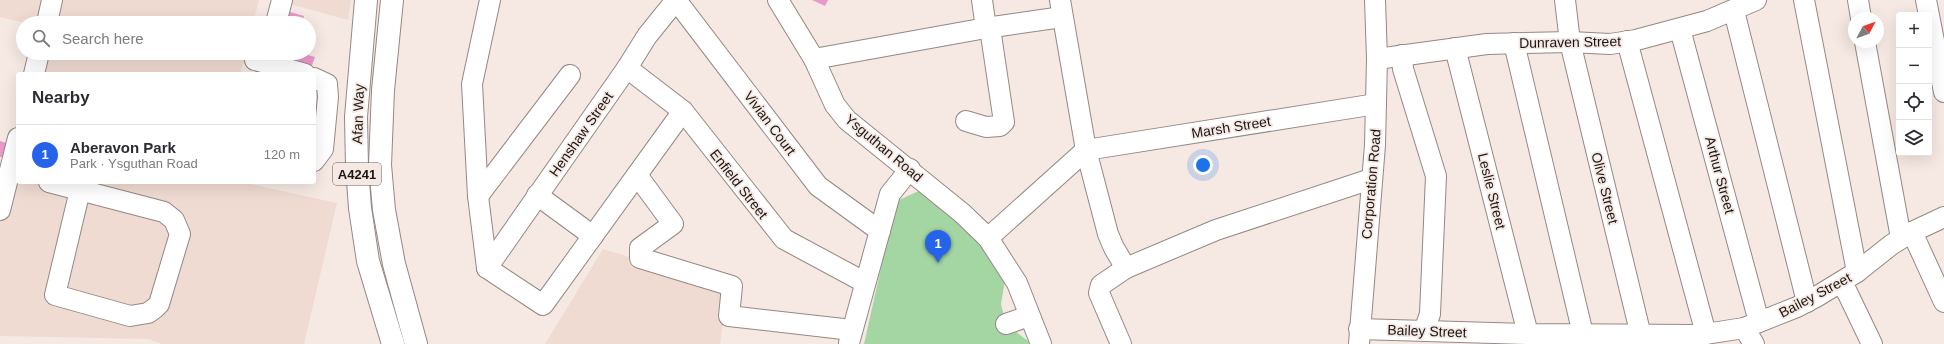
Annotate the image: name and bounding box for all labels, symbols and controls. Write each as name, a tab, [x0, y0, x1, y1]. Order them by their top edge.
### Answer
north arrow	[1848, 12, 1884, 48]
map controls	[1896, 12, 1932, 156]
button: +	[1896, 12, 1932, 48]
search box	[16, 16, 316, 60]
icon: search	[30, 27, 52, 49]
text: Search here	[62, 30, 144, 47]
street label: Dunraven Street	[1519, 33, 1621, 51]
button: −	[1896, 48, 1932, 84]
street label: Afan Way	[349, 84, 367, 144]
button: locate	[1896, 84, 1932, 120]
text: Nearby	[32, 88, 90, 107]
street label: Vivian Court	[741, 88, 799, 158]
street label: Henshaw Street	[546, 89, 616, 179]
street label: Ysguthan Road	[842, 111, 926, 185]
street label: Marsh Street	[1190, 113, 1272, 141]
button: layers	[1896, 120, 1932, 156]
street label: Corporation Road	[1358, 128, 1384, 240]
street label: Arthur Street	[1702, 135, 1738, 216]
text: Aberavon Park	[70, 139, 176, 156]
street label: Enfield Street	[707, 146, 771, 222]
text: 1	[41, 147, 49, 162]
text: 120 m	[264, 147, 300, 162]
street label: Leslie Street	[1475, 151, 1509, 231]
street label: Olive Street	[1588, 151, 1622, 226]
your location	[1193, 155, 1213, 175]
text: Park · Ysguthan Road	[70, 156, 198, 171]
road number: A4241	[333, 163, 381, 185]
pin: 1	[925, 230, 951, 263]
street label: Bailey Street	[1776, 269, 1854, 321]
street label: Bailey Street	[1387, 322, 1467, 340]

